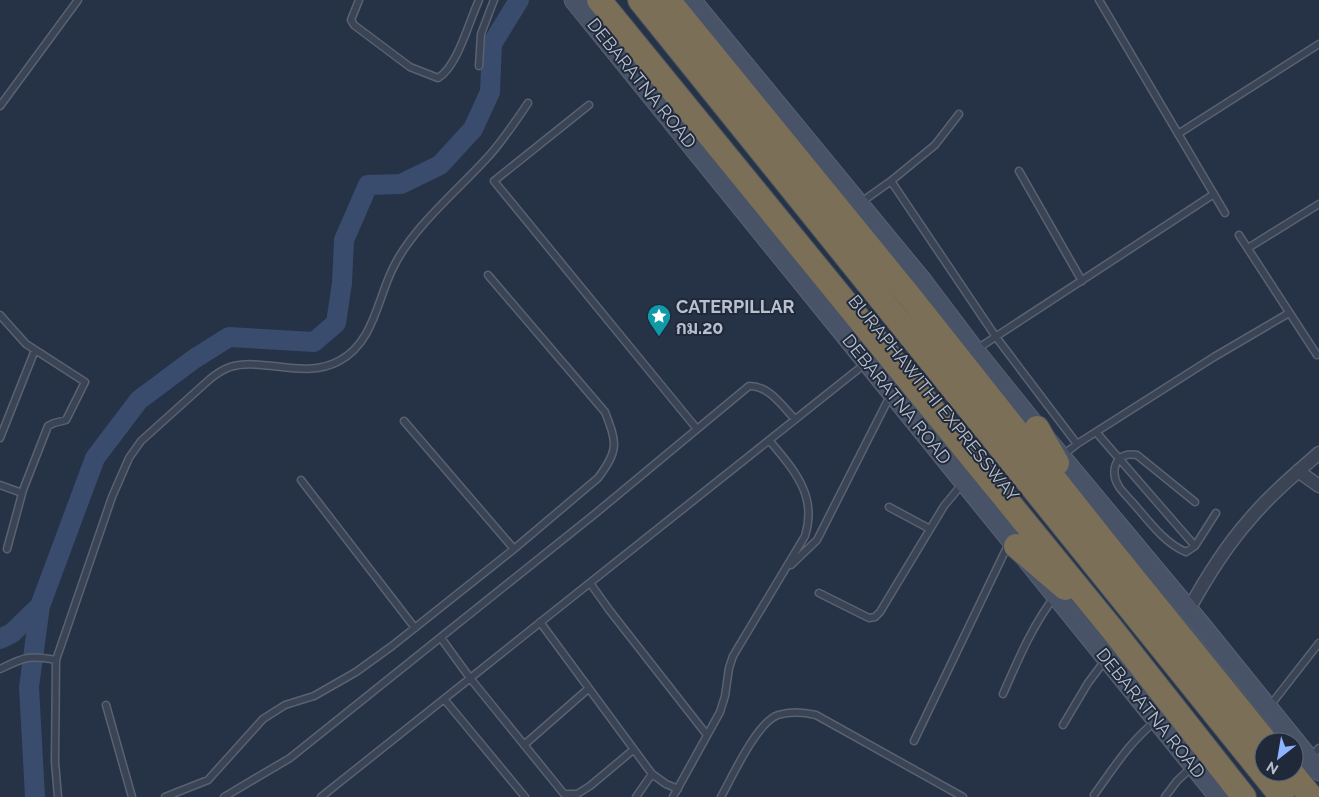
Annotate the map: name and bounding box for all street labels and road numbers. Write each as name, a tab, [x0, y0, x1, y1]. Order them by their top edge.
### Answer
street label: DEBARATNA ROAD	[583, 14, 701, 152]
street label: BURAPHAWITHI EXPRESSWAY	[844, 291, 1024, 506]
street label: DEBARATNA ROAD	[838, 330, 956, 468]
street label: DEBARATNA ROAD	[1092, 644, 1210, 782]

